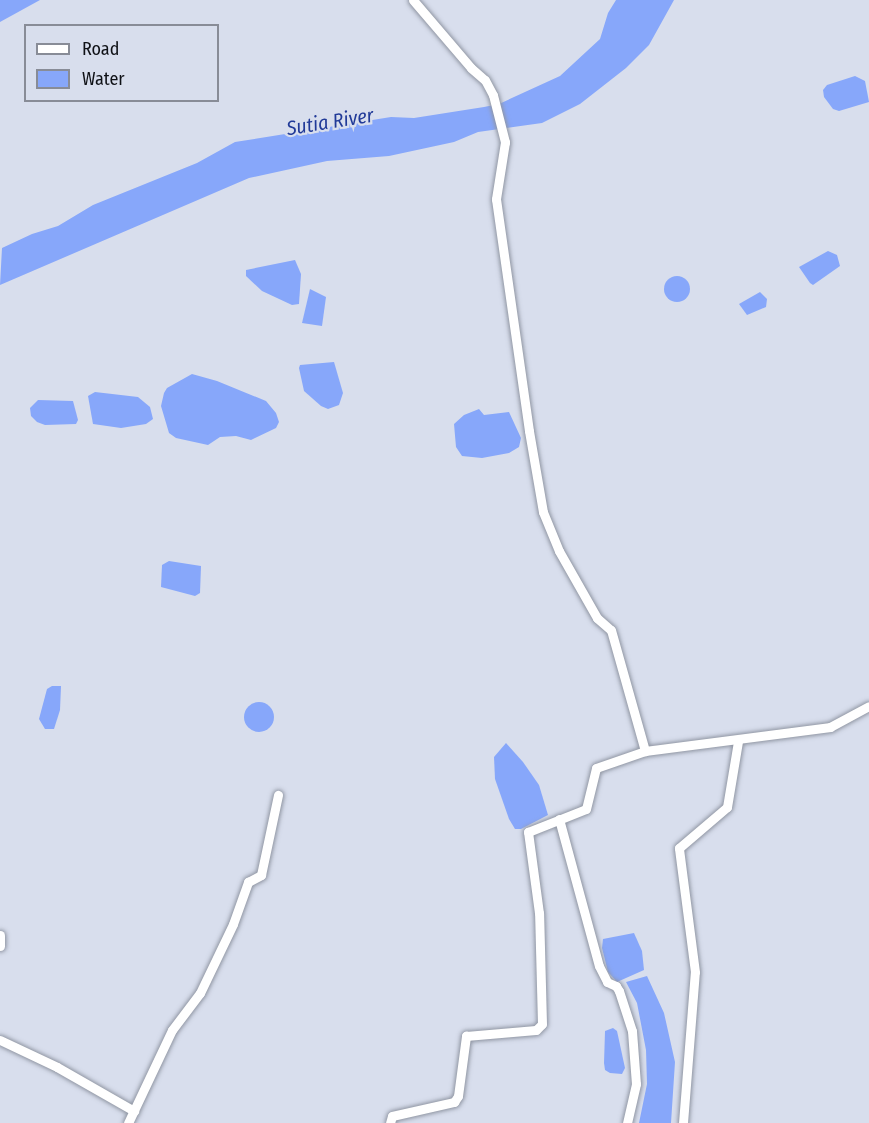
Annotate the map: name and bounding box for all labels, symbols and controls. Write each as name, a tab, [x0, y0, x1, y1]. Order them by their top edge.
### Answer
legend	[24, 24, 219, 102]
text: Road	[82, 38, 119, 60]
text: Water	[82, 68, 125, 90]
water label: Sutia River	[285, 103, 375, 141]

